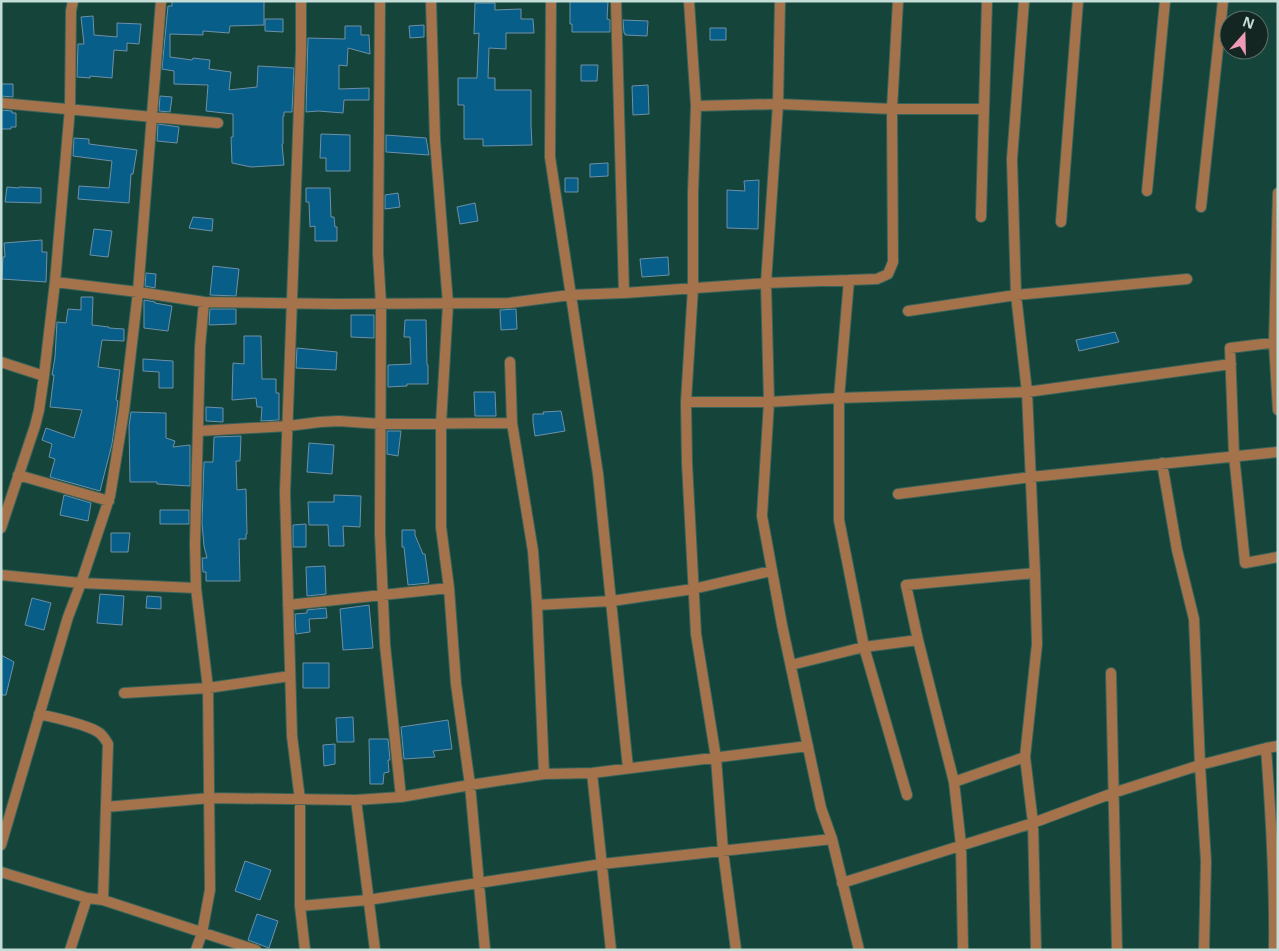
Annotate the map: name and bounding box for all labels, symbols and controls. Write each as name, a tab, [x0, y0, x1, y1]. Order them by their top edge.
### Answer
north arrow	[1219, 10, 1269, 60]
text: N	[1240, 11, 1257, 33]

